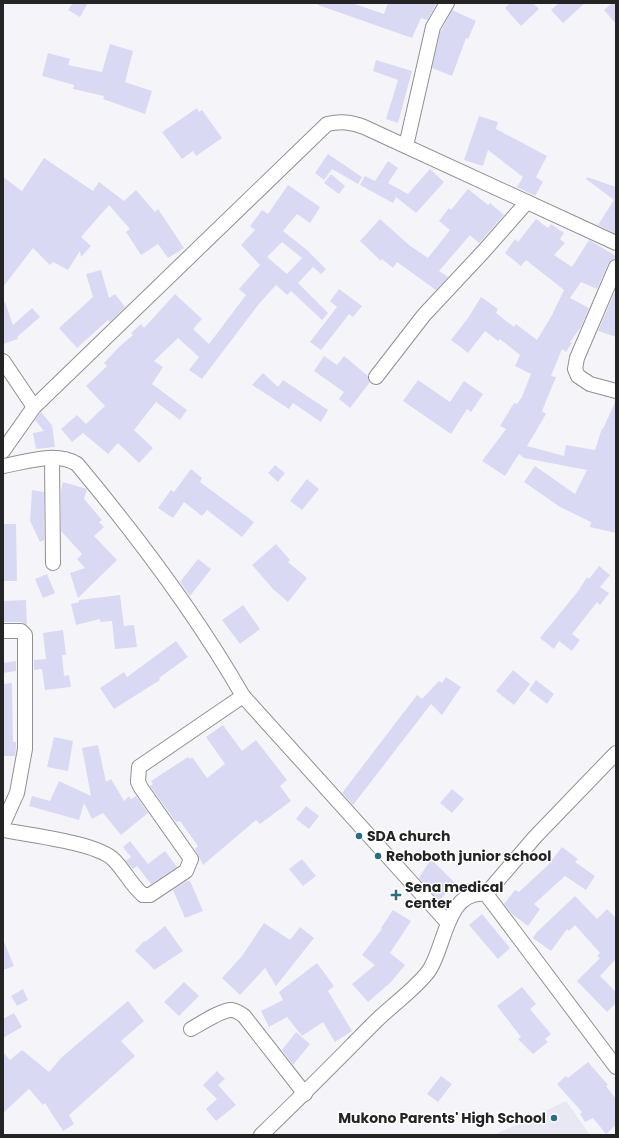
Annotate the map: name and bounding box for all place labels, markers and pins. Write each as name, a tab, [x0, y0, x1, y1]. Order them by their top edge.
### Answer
place label: SDA church	[367, 826, 450, 846]
marker: SDA church	[354, 831, 364, 841]
place label: Rehoboth junior school	[386, 846, 551, 866]
marker: Rehoboth junior school	[373, 851, 383, 861]
place label: Sena medical center	[405, 877, 503, 913]
marker: Sena medical center	[390, 889, 402, 901]
place label: Mukono Parents' High School	[338, 1108, 546, 1128]
marker: Mukono Parents' High School	[549, 1113, 559, 1123]

